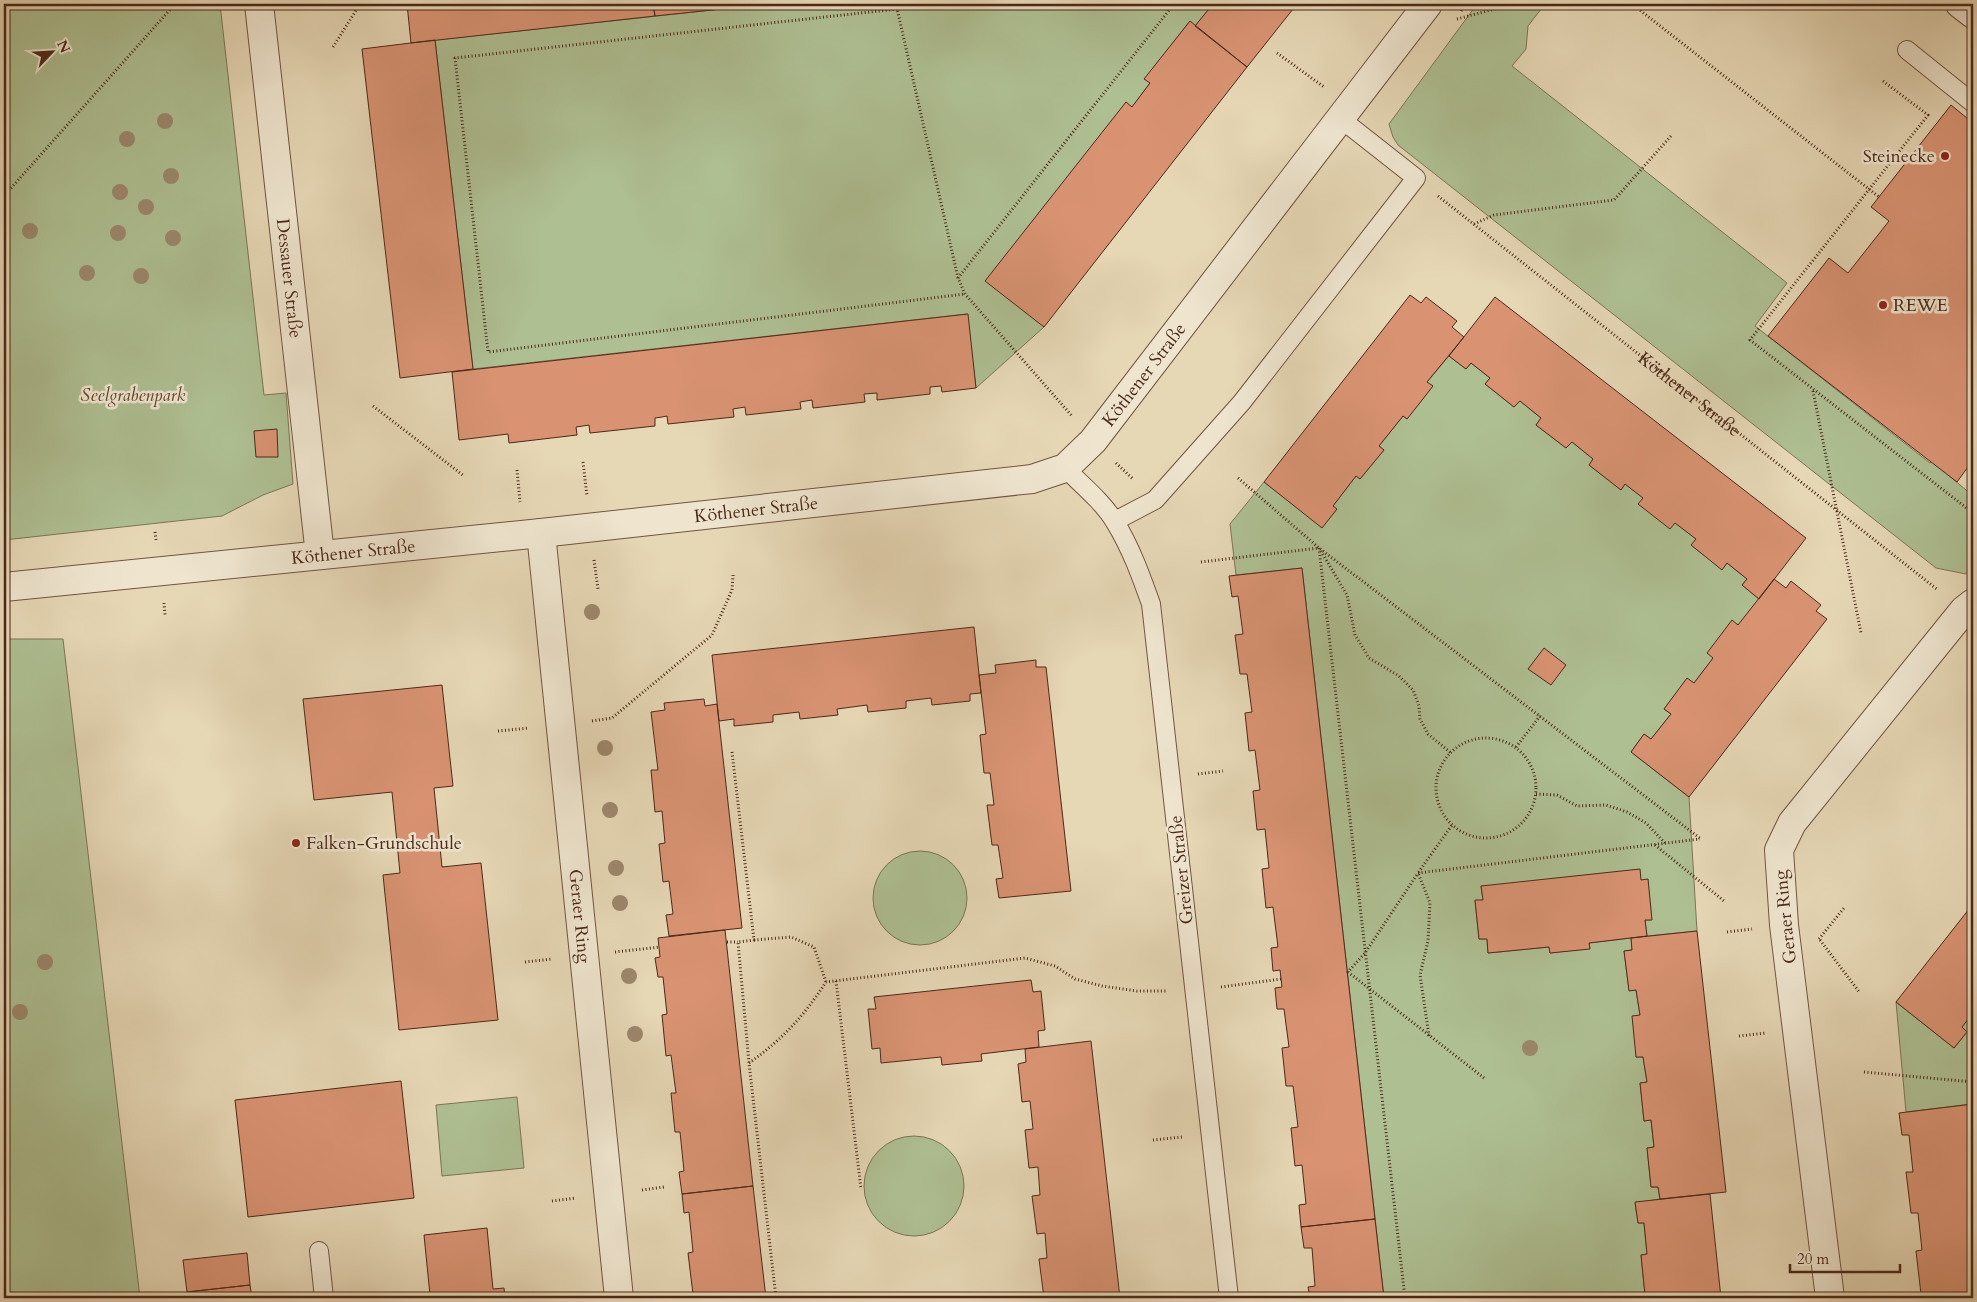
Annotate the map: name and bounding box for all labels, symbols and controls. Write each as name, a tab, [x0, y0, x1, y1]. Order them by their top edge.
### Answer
north arrow	[28, 28, 78, 78]
text: N	[52, 37, 75, 56]
place label: Steinecke	[1863, 144, 1935, 169]
marker: Steinecke	[1939, 150, 1951, 162]
street label: Dessauer Straße	[270, 217, 308, 339]
place label: REWE	[1893, 293, 1948, 318]
marker: REWE	[1877, 299, 1889, 311]
street label: Köthener Straße	[1096, 318, 1192, 432]
street label: Köthener Straße	[1632, 346, 1746, 443]
park label: Seelgrabenpark	[81, 383, 186, 408]
street label: Köthener Straße	[693, 491, 819, 529]
street label: Köthener Straße	[290, 534, 417, 571]
street label: Greizer Straße	[1163, 814, 1200, 926]
place label: Falken-Grundschule	[306, 831, 462, 856]
marker: Falken-Grundschule	[290, 837, 302, 849]
street label: Geraer Ring	[562, 868, 597, 965]
street label: Geraer Ring	[1768, 868, 1803, 965]
scale bar	[1790, 1242, 1900, 1274]
text: 20 m	[1797, 1249, 1829, 1269]

